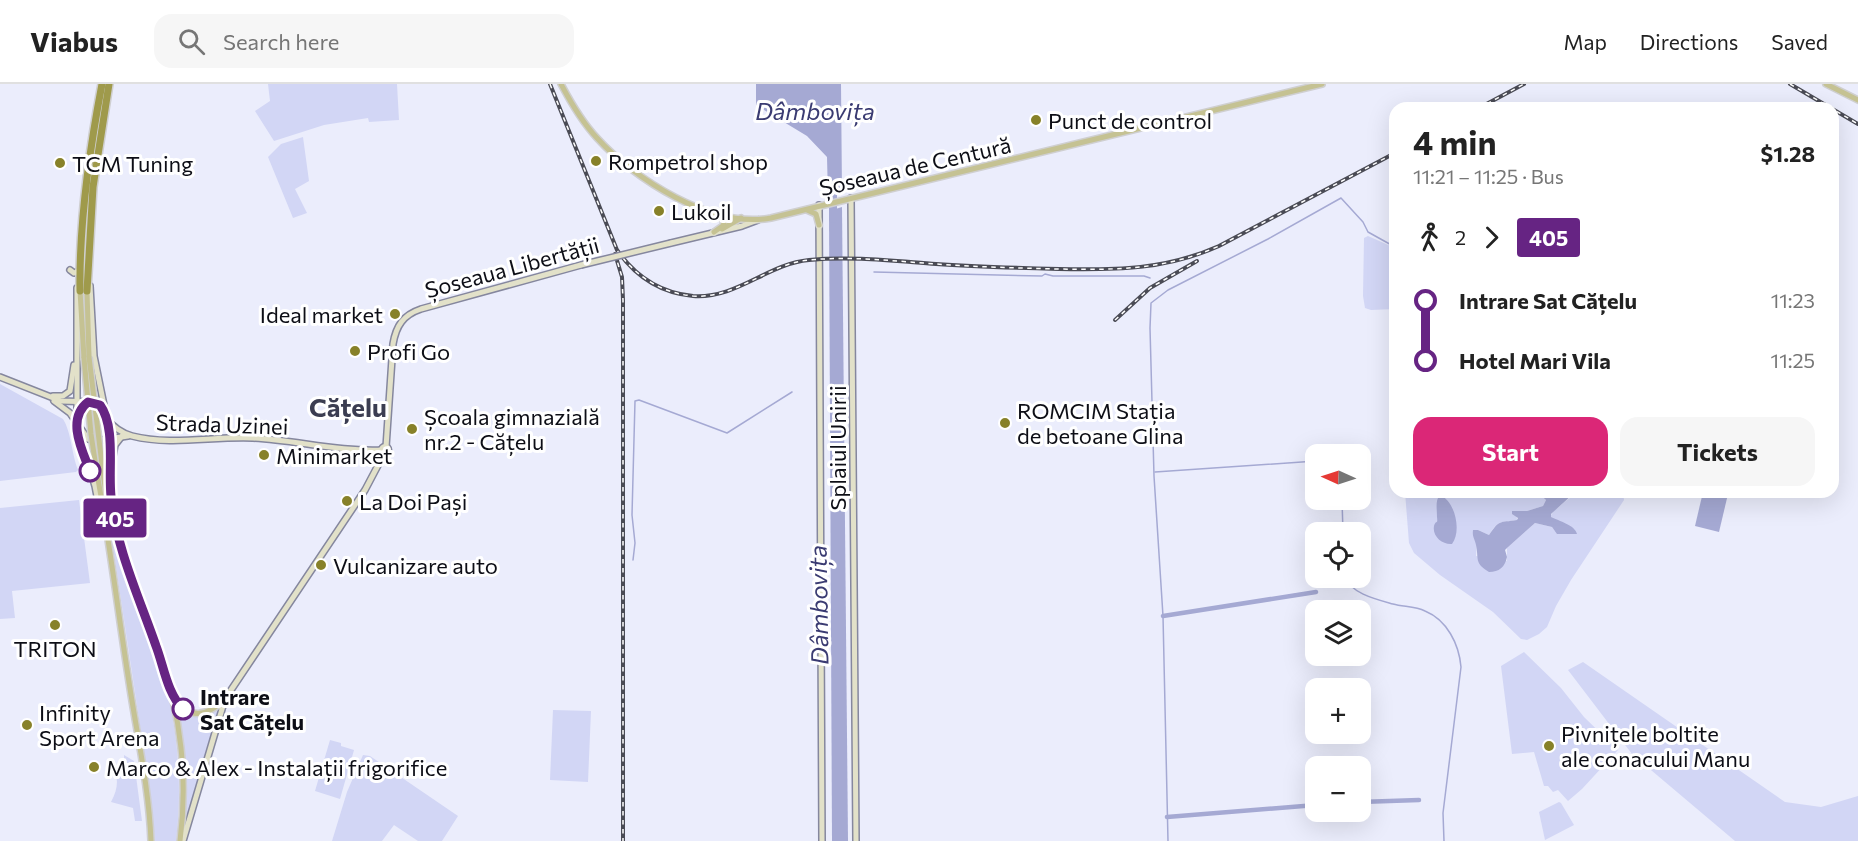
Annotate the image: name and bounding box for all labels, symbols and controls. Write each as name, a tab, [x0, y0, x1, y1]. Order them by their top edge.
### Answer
search box	[154, 14, 574, 68]
text: Viabus	[30, 24, 118, 58]
icon: search	[175, 25, 208, 58]
text: Search here	[223, 28, 339, 55]
text: Map	[1564, 29, 1607, 54]
text: Directions	[1640, 29, 1738, 54]
text: Saved	[1771, 29, 1828, 54]
water label: Dâmbovița	[755, 96, 875, 127]
place label: Punct de control	[1048, 107, 1212, 134]
marker: Punct de control	[1029, 113, 1043, 127]
text: 4 min	[1413, 121, 1497, 162]
street label: Șoseaua de Centură	[816, 131, 1014, 202]
text: $1.28	[1761, 140, 1815, 167]
place label: Rompetrol shop	[608, 148, 768, 175]
place label: TCM Tuning	[72, 150, 193, 177]
marker: Rompetrol shop	[589, 154, 603, 168]
marker: TCM Tuning	[53, 156, 67, 170]
text: 11:21 – 11:25 · Bus	[1413, 164, 1564, 188]
place label: Lukoil	[671, 198, 732, 225]
marker: Lukoil	[652, 204, 666, 218]
icon: walk	[1413, 221, 1446, 254]
icon: forward	[1475, 221, 1508, 254]
text: 2	[1455, 225, 1466, 249]
text: 405	[1529, 225, 1568, 250]
street label: Șoseaua Libertății	[422, 231, 602, 304]
text: Intrare Sat Cățelu	[1459, 287, 1637, 314]
text: 11:23	[1771, 288, 1815, 312]
place label: Ideal market	[260, 301, 383, 328]
marker: Ideal market	[388, 307, 402, 321]
place label: Profi Go	[367, 338, 450, 365]
marker: Profi Go	[348, 344, 362, 358]
text: Hotel Mari Vila	[1459, 347, 1611, 374]
text: 11:25	[1771, 348, 1815, 372]
street label: Splaiul Unirii	[824, 385, 851, 511]
district label: Cățelu	[309, 391, 387, 424]
place label: ROMCIM Stația de betoane Glina	[1017, 397, 1183, 449]
place label: Școala gimnazială nr.2 - Cățelu	[424, 403, 600, 456]
street label: Strada Uzinei	[155, 408, 289, 440]
marker: ROMCIM Stația de betoane Glina	[998, 416, 1012, 430]
button: Start	[1413, 417, 1608, 486]
button: Tickets	[1620, 417, 1815, 486]
marker: Școala gimnazială nr.2 - Cățelu	[405, 422, 419, 436]
place label: Minimarket	[276, 442, 392, 469]
north arrow	[1305, 444, 1371, 510]
map controls	[1305, 444, 1371, 822]
marker: Minimarket	[257, 448, 271, 462]
unlabelled marker	[79, 460, 101, 482]
place label: La Doi Pași	[359, 488, 468, 516]
marker: La Doi Pași	[340, 494, 354, 508]
line badge: 405	[80, 498, 150, 538]
text: 405	[95, 506, 135, 531]
button: locate	[1305, 522, 1371, 588]
water label: Dâmbovița	[802, 545, 836, 665]
place label: Vulcanizare auto	[333, 552, 498, 579]
marker: Vulcanizare auto	[314, 558, 328, 572]
button: layers	[1305, 600, 1371, 666]
marker: TRITON	[48, 618, 62, 632]
place label: TRITON	[14, 635, 96, 662]
button: +	[1305, 678, 1371, 744]
place label: Intrare Sat Cățelu	[200, 683, 304, 736]
marker: Intrare Sat Cățelu	[172, 698, 194, 720]
place label: Infinity Sport Arena	[39, 699, 159, 751]
marker: Infinity Sport Arena	[20, 718, 34, 732]
place label: Pivnițele boltite ale conacului Manu	[1561, 720, 1750, 772]
marker: Pivnițele boltite ale conacului Manu	[1542, 739, 1556, 753]
place label: Marco & Alex - Instalații frigorifice	[106, 754, 447, 782]
button: −	[1305, 756, 1371, 822]
marker: Marco & Alex - Instalații frigorifice	[87, 760, 101, 774]

